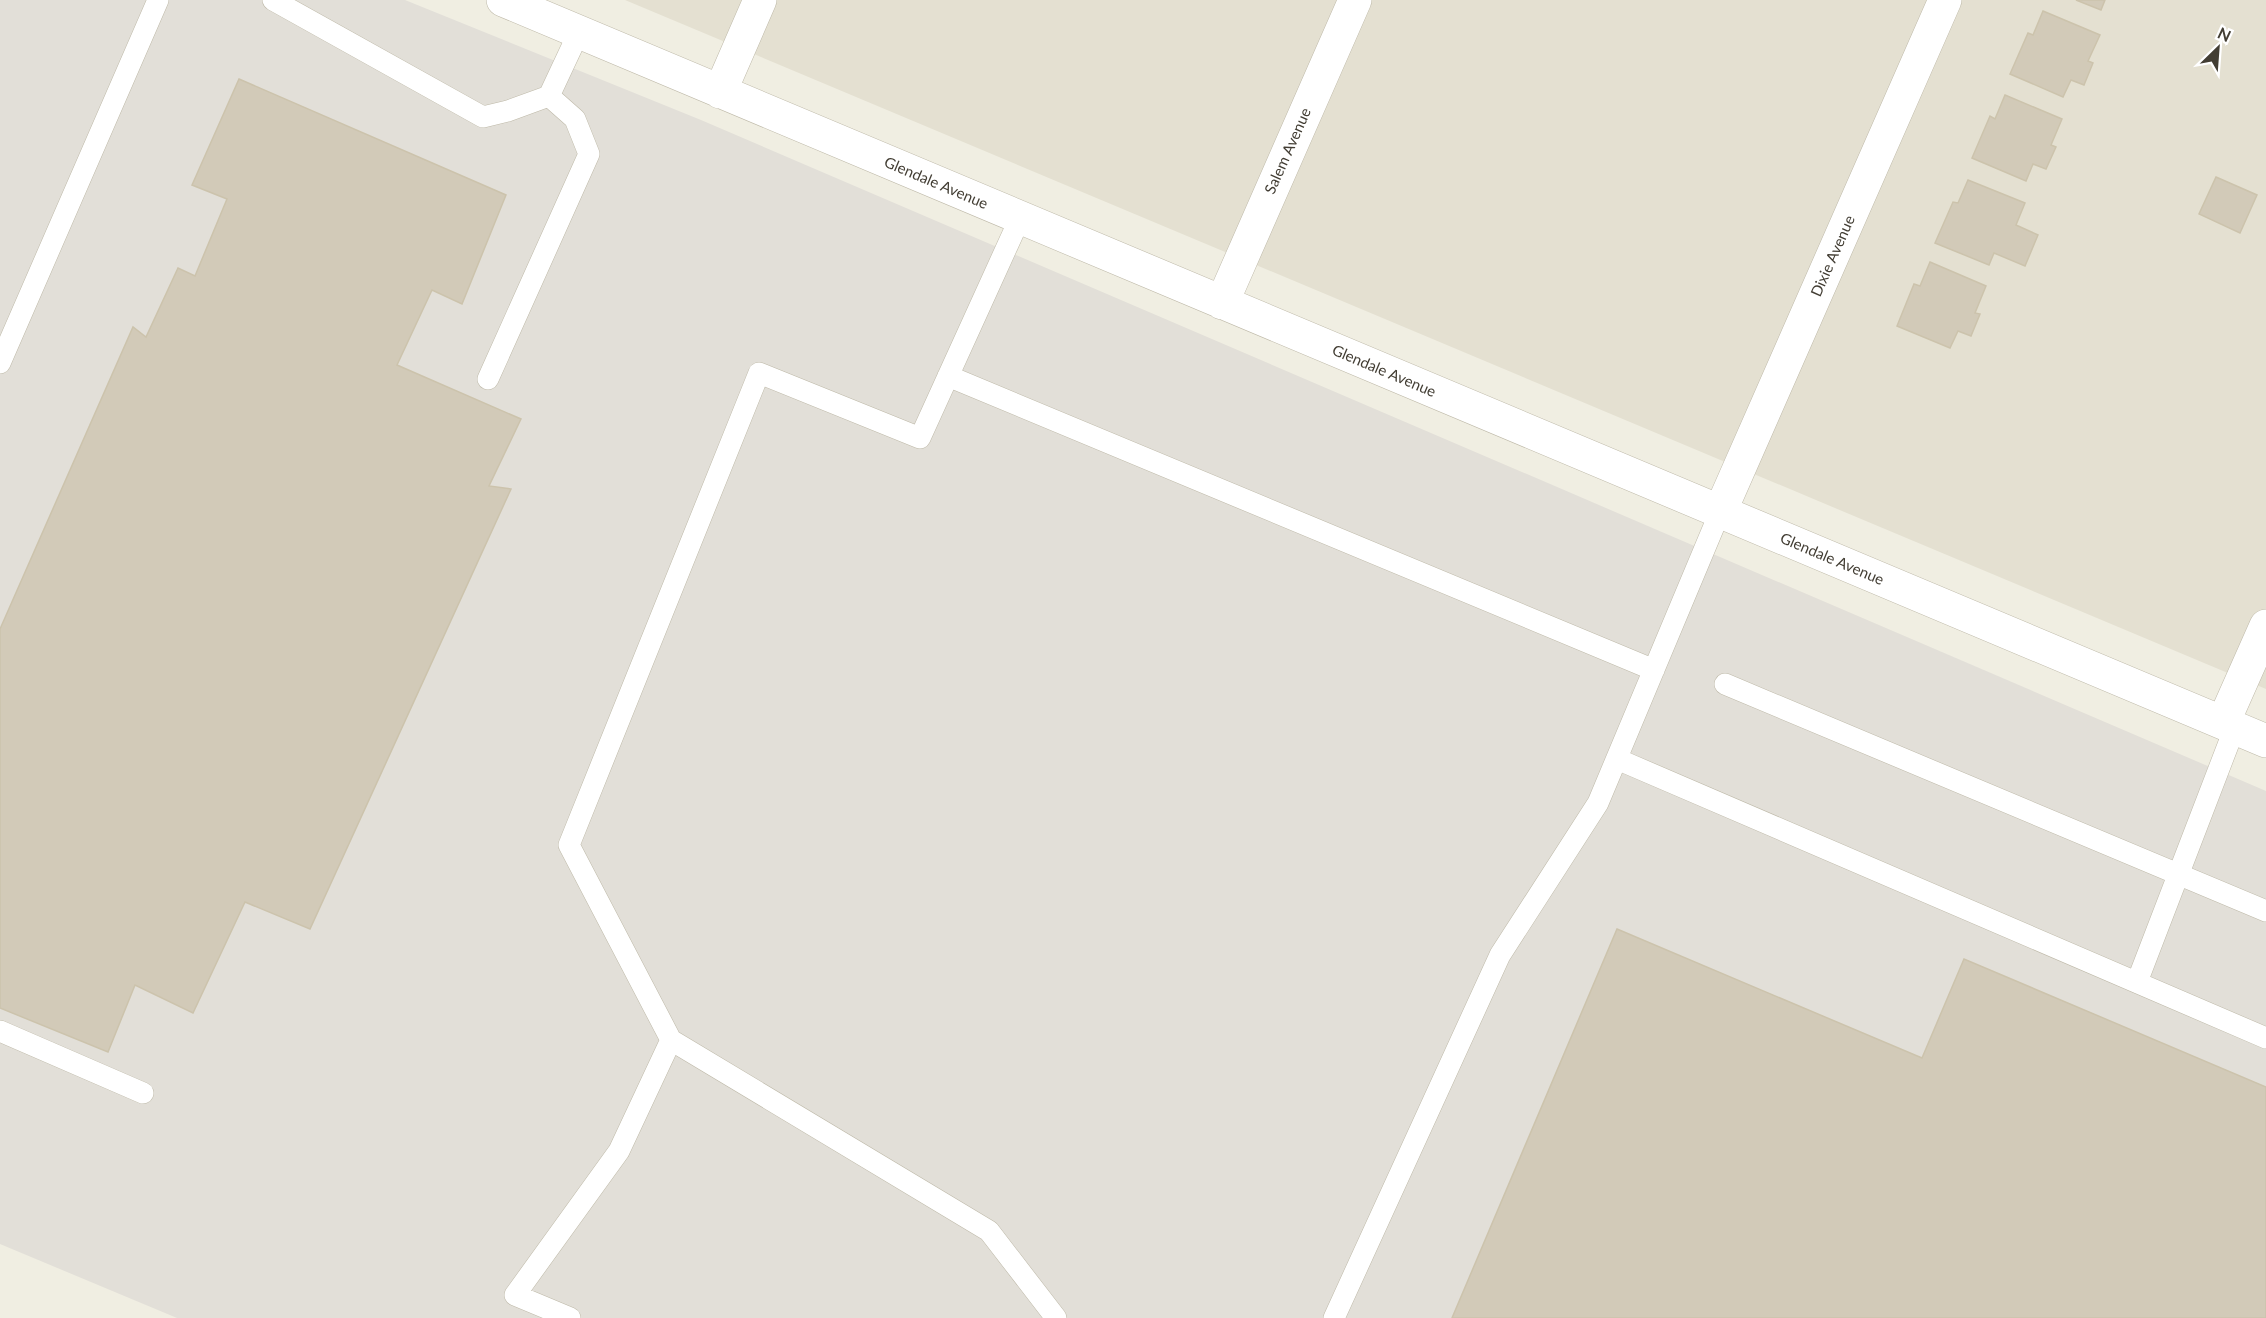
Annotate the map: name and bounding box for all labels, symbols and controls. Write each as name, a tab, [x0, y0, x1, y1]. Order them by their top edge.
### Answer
north arrow	[2188, 18, 2248, 78]
text: N	[2215, 23, 2234, 45]
street label: Salem Avenue	[1260, 105, 1314, 196]
street label: Glendale Avenue	[882, 152, 991, 212]
street label: Dixie Avenue	[1806, 212, 1858, 299]
street label: Glendale Avenue	[1330, 340, 1439, 400]
street label: Glendale Avenue	[1778, 528, 1887, 588]

